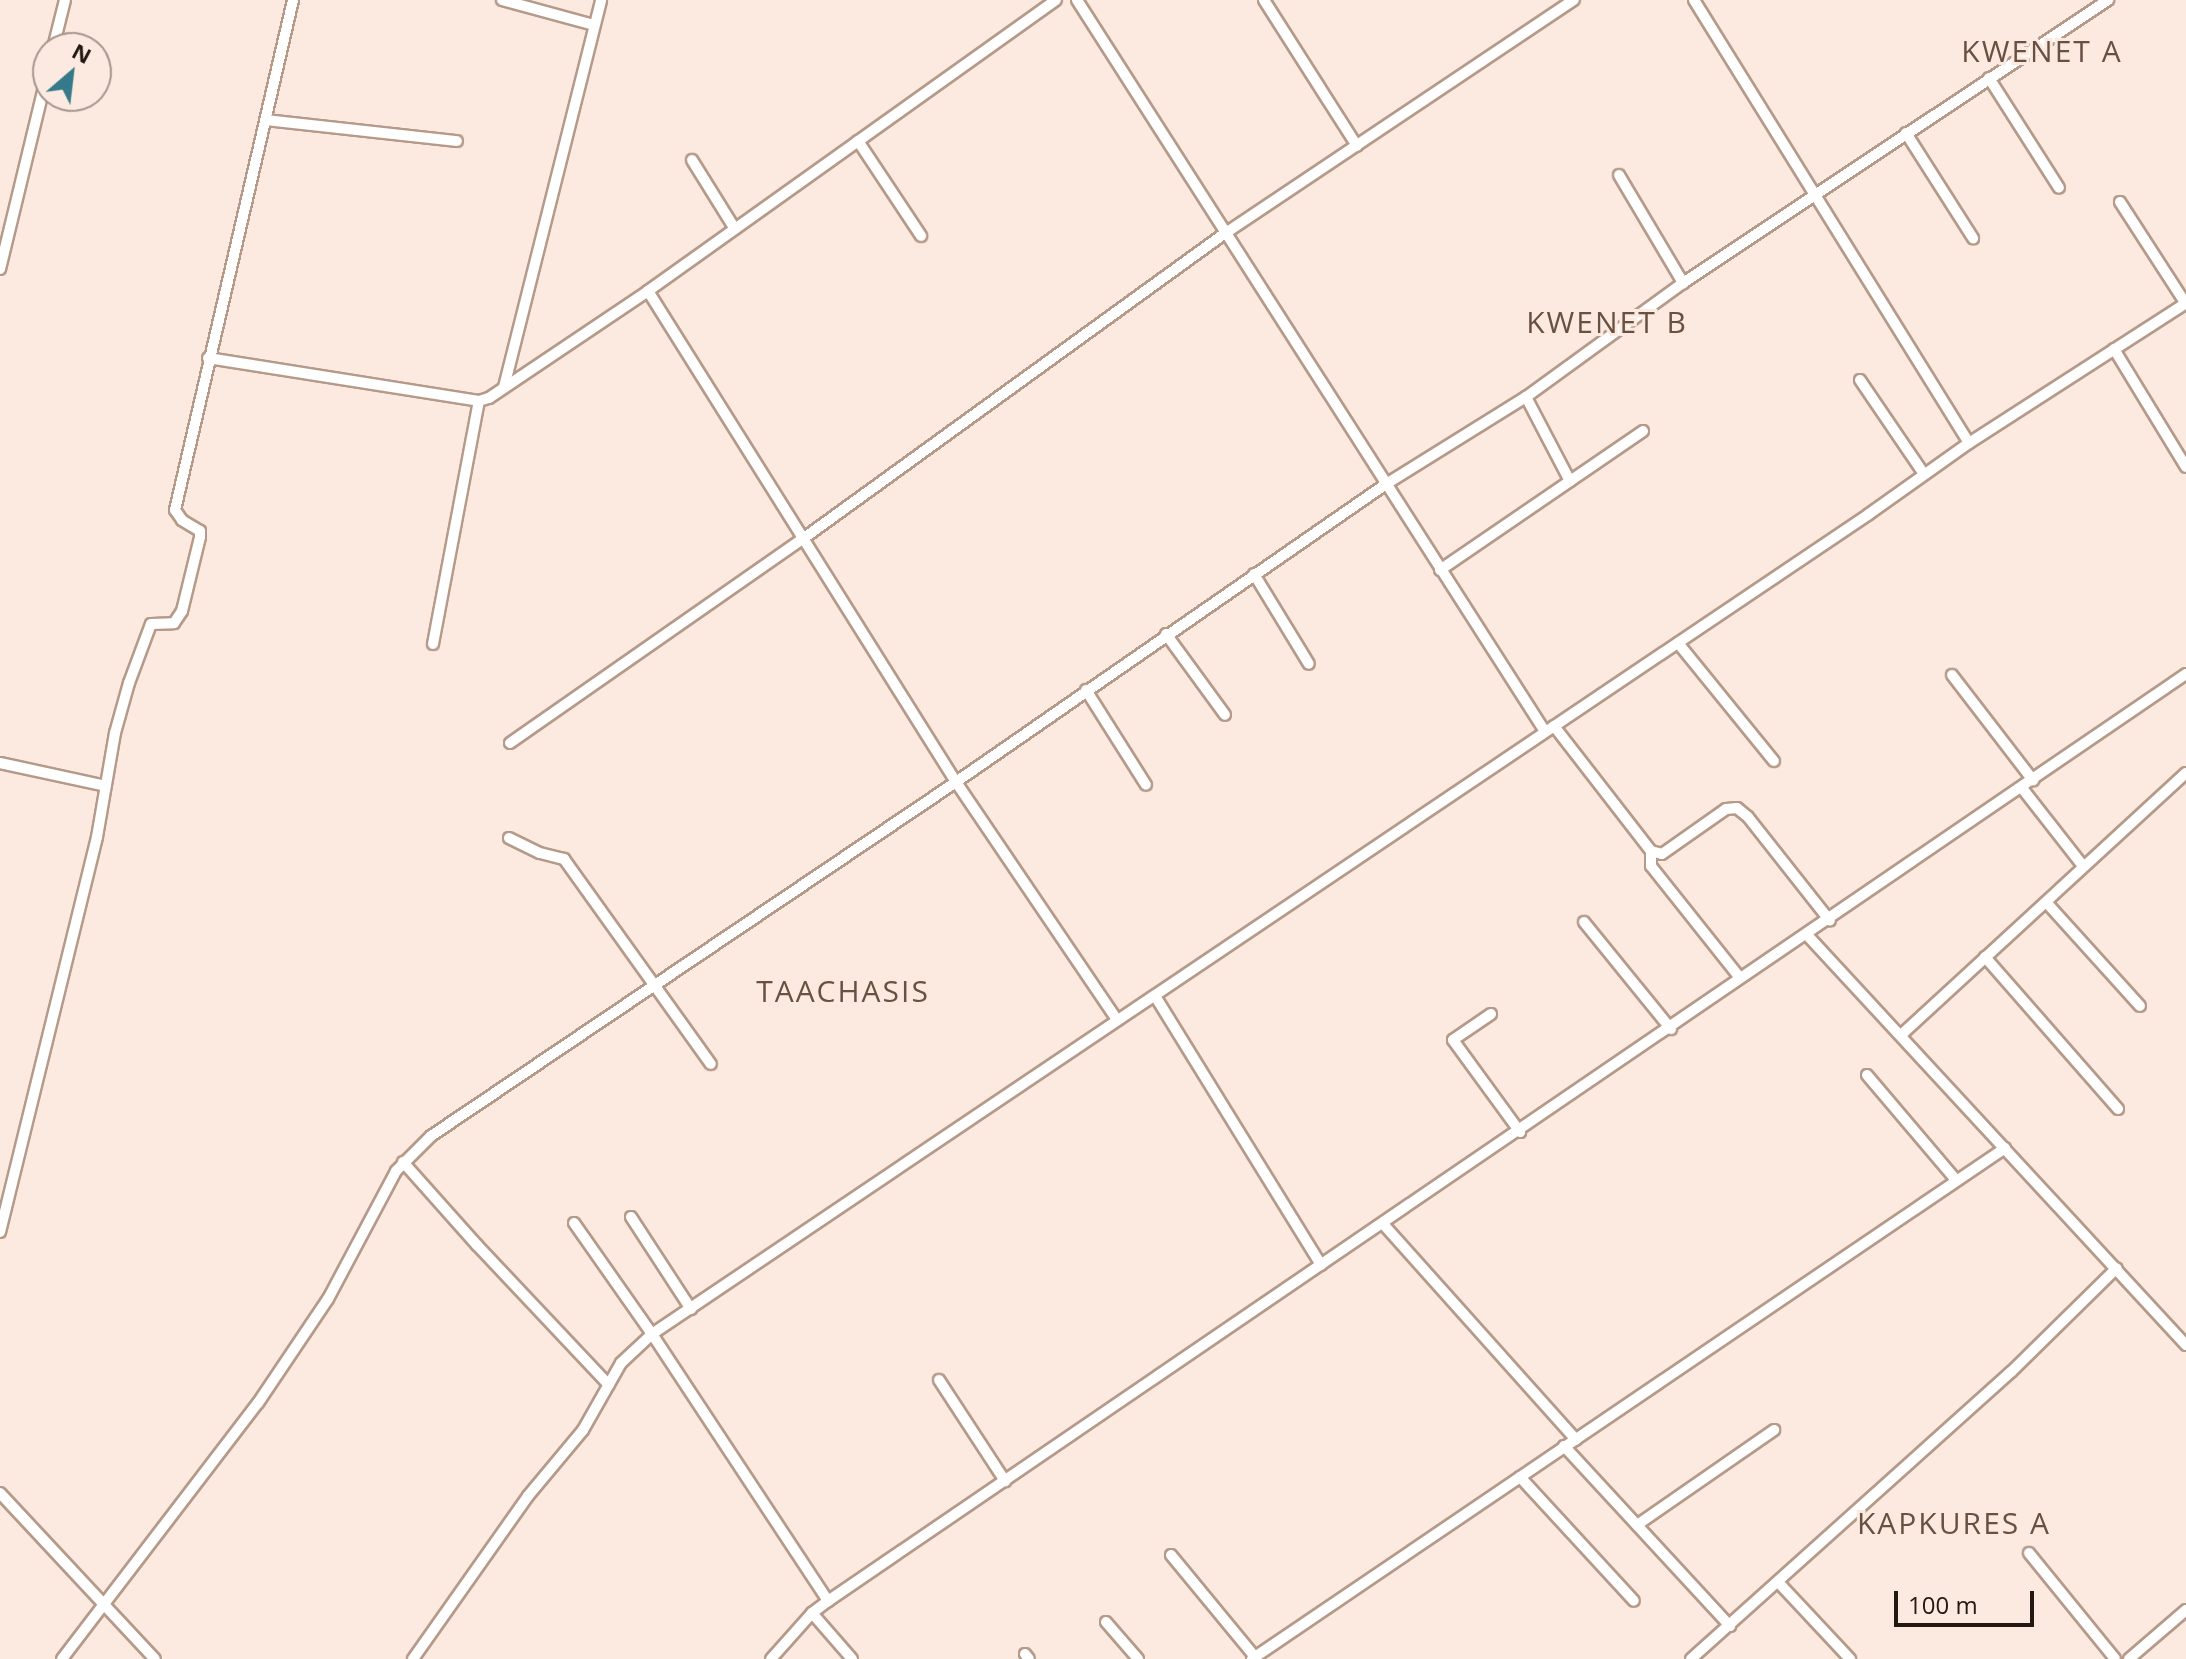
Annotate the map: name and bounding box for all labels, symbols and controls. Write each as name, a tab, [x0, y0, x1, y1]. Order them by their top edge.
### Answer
north arrow	[32, 32, 112, 112]
district label: KWENET A	[1961, 33, 2123, 69]
text: N	[67, 35, 97, 70]
district label: KWENET B	[1526, 304, 1688, 340]
district label: TAACHASIS	[756, 973, 930, 1009]
district label: KAPKURES A	[1857, 1505, 2051, 1541]
scale bar	[1898, 1575, 2038, 1625]
text: 100 m	[1908, 1588, 1978, 1621]

